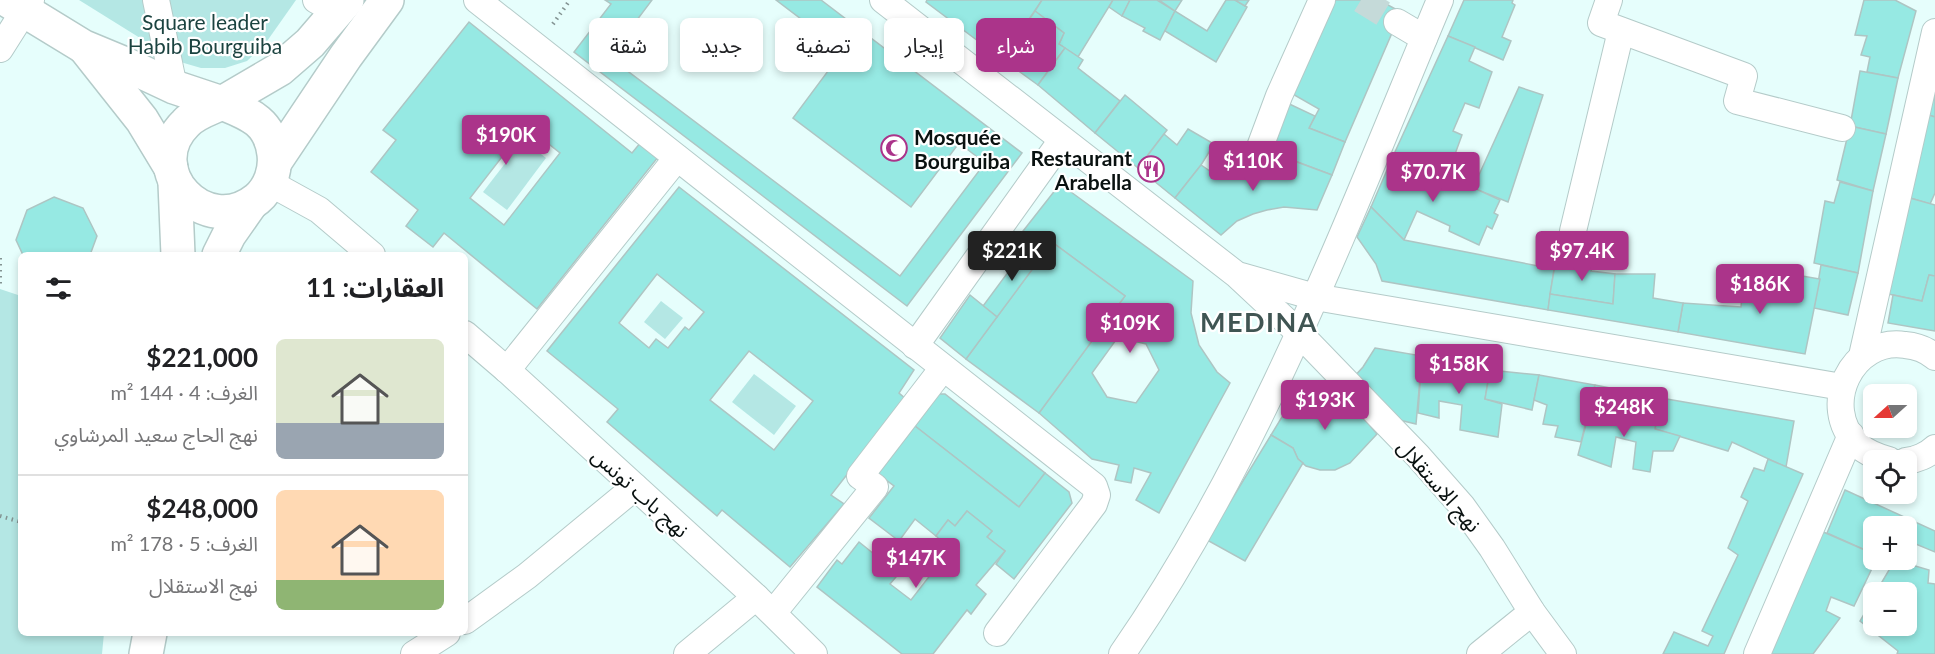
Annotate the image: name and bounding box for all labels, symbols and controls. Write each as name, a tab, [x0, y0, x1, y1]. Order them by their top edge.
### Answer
park label: Square leader Habib Bourguiba	[128, 9, 282, 58]
chip: شقة	[589, 18, 668, 72]
chip: جديد	[680, 18, 763, 72]
chip: تصفية	[775, 18, 872, 72]
chip: إيجار	[884, 18, 964, 72]
chip: شراء	[976, 18, 1056, 72]
pin: $190K	[464, 115, 548, 166]
text: $190K	[476, 122, 536, 146]
place label: Mosquée Bourguiba	[914, 124, 1010, 173]
mosque icon: Mosquée Bourguiba	[879, 133, 909, 163]
pin: $110K	[1211, 141, 1295, 192]
place label: Restaurant Arabella	[1031, 145, 1132, 194]
text: $110K	[1223, 148, 1283, 172]
pin: $70.7K	[1384, 152, 1482, 203]
restaurant icon: Restaurant Arabella	[1136, 154, 1166, 184]
text: $70.7K	[1401, 159, 1465, 183]
pin: $221K	[970, 231, 1054, 282]
pin: $97.4K	[1533, 231, 1631, 282]
text: $221K	[982, 238, 1042, 262]
text: $97.4K	[1550, 238, 1614, 262]
pin: $186K	[1718, 264, 1802, 315]
text: العقارات: 11	[306, 271, 444, 303]
text: $186K	[1730, 271, 1790, 295]
icon: filters	[42, 272, 75, 305]
pin: $109K	[1088, 303, 1172, 354]
district label: MEDINA	[1200, 305, 1318, 338]
text: $109K	[1100, 310, 1160, 334]
text: $221,000	[146, 341, 258, 373]
pin: $158K	[1417, 344, 1501, 395]
text: $158K	[1429, 351, 1489, 375]
icon: home	[324, 363, 396, 435]
text: الغرف: 4 · 144 m²	[110, 380, 258, 404]
pin: $193K	[1283, 380, 1367, 431]
north arrow	[1863, 384, 1917, 438]
map controls	[1863, 384, 1917, 636]
text: $193K	[1295, 387, 1355, 411]
pin: $248K	[1582, 387, 1666, 438]
text: $248K	[1594, 394, 1654, 418]
text: نهج الحاج سعيد المرشاوي	[54, 422, 258, 446]
street label: نهج الاستقلال	[1390, 434, 1487, 539]
street label: نهج باب تونس	[585, 442, 695, 545]
button: locate	[1863, 450, 1917, 504]
text: $248,000	[146, 492, 258, 524]
icon: home	[324, 514, 396, 586]
button: +	[1863, 516, 1917, 570]
text: الغرف: 5 · 178 m²	[110, 531, 258, 555]
pin: $147K	[874, 538, 958, 589]
text: $147K	[886, 545, 946, 569]
text: نهج الاستقلال	[149, 573, 258, 597]
button: −	[1863, 582, 1917, 636]

